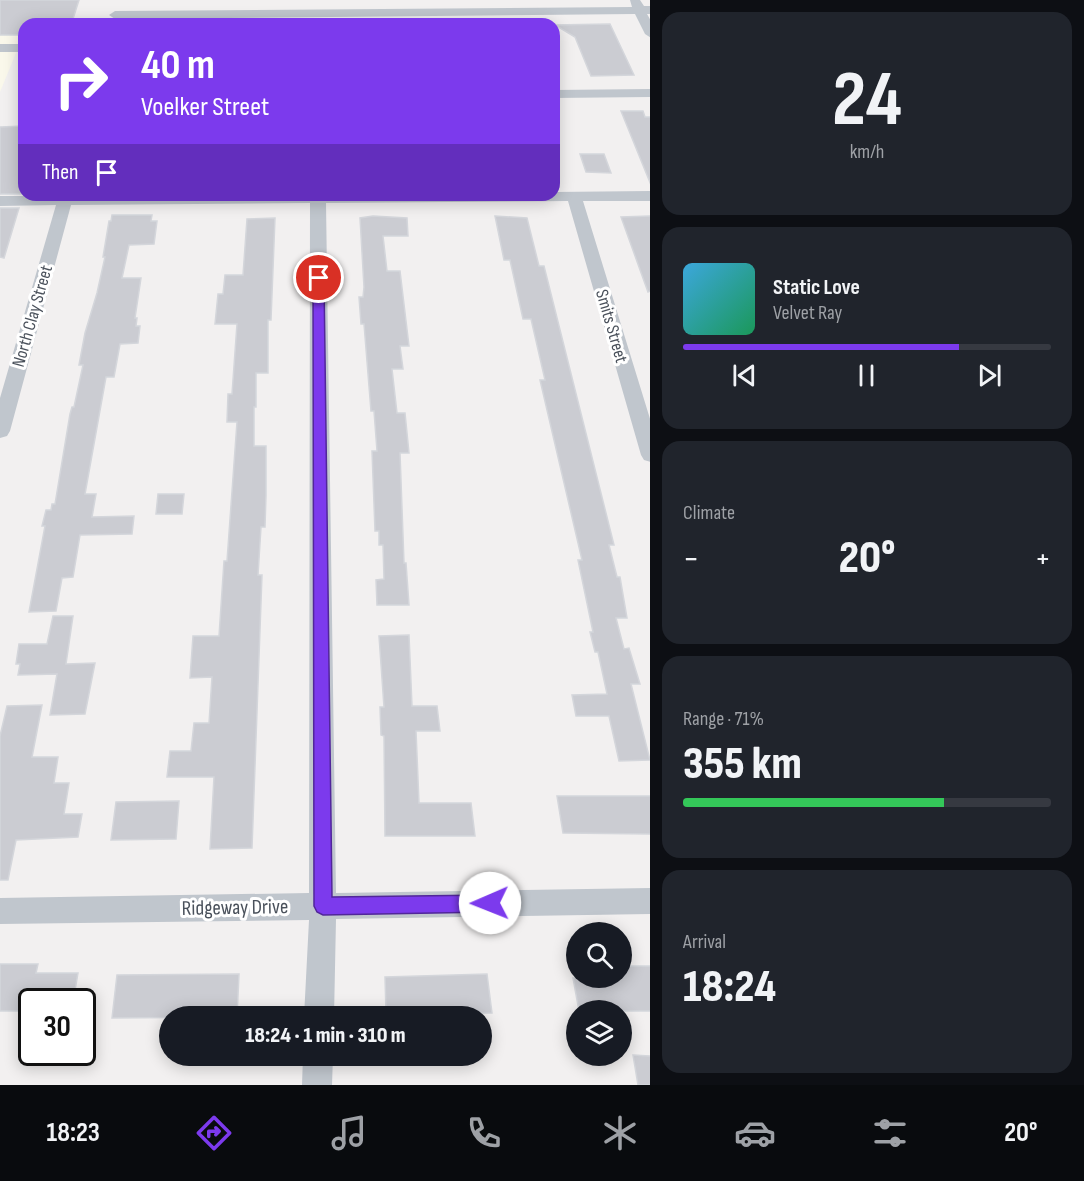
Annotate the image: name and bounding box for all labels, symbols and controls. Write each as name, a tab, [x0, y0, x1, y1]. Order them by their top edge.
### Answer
text: 40 m	[141, 40, 215, 91]
icon: right	[42, 42, 120, 120]
text: 24	[832, 54, 902, 147]
text: Voelker Street	[141, 91, 269, 123]
text: km/h	[850, 140, 884, 164]
icon: arrive	[90, 156, 123, 189]
text: Then	[42, 159, 78, 186]
pin	[293, 252, 344, 303]
icon: arrive	[302, 261, 335, 294]
street label: North Clay Street	[8, 262, 57, 369]
text: Static Love	[773, 274, 860, 301]
street label: Smits Street	[591, 287, 632, 366]
text: Velvet Ray	[773, 301, 842, 325]
icon: previous	[728, 359, 761, 392]
icon: pause	[850, 359, 883, 392]
icon: next	[973, 359, 1006, 392]
text: Climate	[683, 501, 735, 525]
text: 20°	[839, 531, 895, 586]
text: −	[683, 539, 699, 579]
text: +	[1035, 539, 1051, 579]
text: Range · 71%	[683, 707, 764, 731]
text: 355 km	[683, 737, 802, 792]
position arrow	[458, 871, 522, 935]
street label: Ridgeway Drive	[181, 894, 289, 921]
map controls	[566, 922, 632, 1066]
button: search	[566, 922, 632, 988]
text: Arrival	[683, 930, 726, 954]
text: 18:24	[683, 960, 776, 1015]
speed limit sign: 30	[18, 988, 96, 1066]
button: layers	[566, 1000, 632, 1066]
text: 18:24 · 1 min · 310 m	[245, 1022, 406, 1049]
icon: directions	[193, 1112, 235, 1154]
icon: music	[328, 1112, 370, 1154]
icon: phone	[463, 1112, 505, 1154]
icon: climate	[599, 1112, 641, 1154]
icon: car	[734, 1112, 776, 1154]
icon: filters	[869, 1112, 911, 1154]
text: 18:23	[47, 1117, 100, 1149]
text: 20°	[1004, 1117, 1037, 1149]

